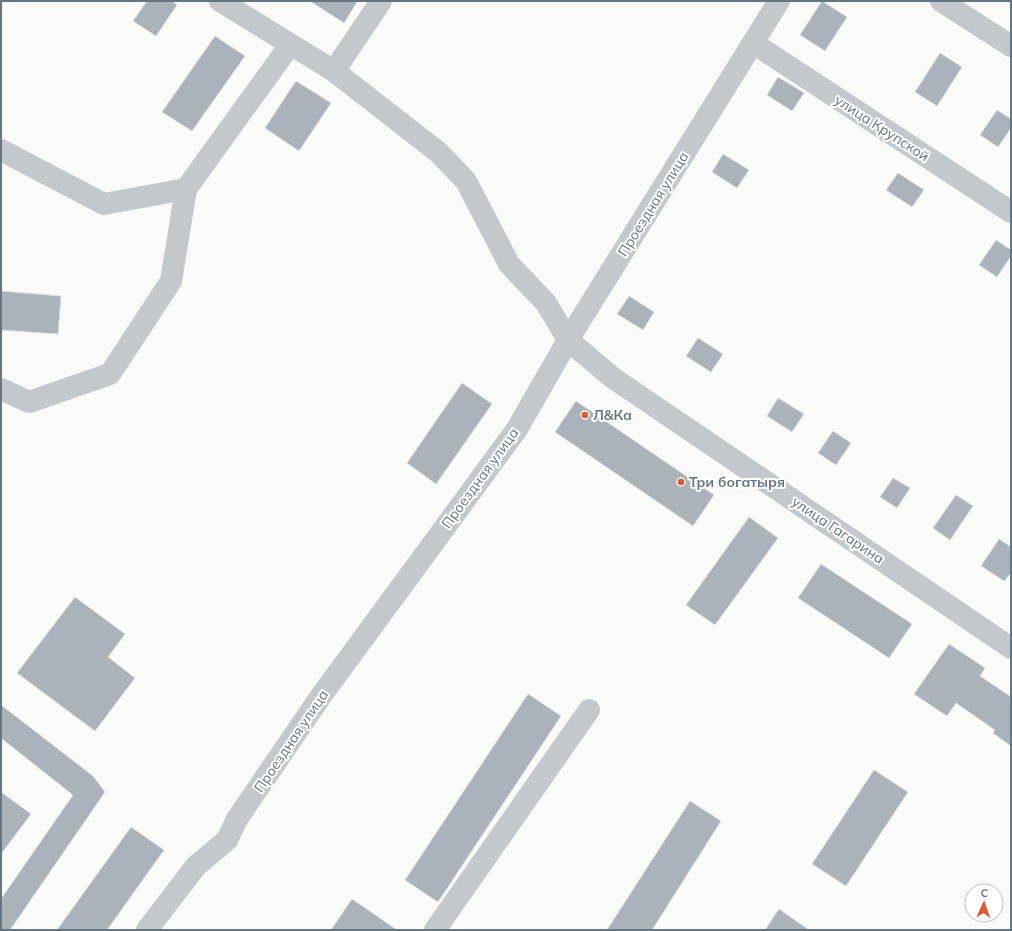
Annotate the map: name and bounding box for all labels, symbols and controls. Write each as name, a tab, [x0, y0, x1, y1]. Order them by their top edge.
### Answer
street label: улица Крупской	[831, 91, 933, 165]
street label: Проездная улица	[614, 148, 692, 260]
place label: Л&Ка	[593, 406, 632, 424]
marker: Л&Ка	[580, 410, 590, 420]
street label: Проездная улица	[437, 424, 523, 532]
place label: Три богатыря	[689, 473, 785, 491]
marker: Три богатыря	[676, 477, 686, 487]
street label: улица Гагарина	[788, 492, 888, 568]
street label: Проездная улица	[250, 686, 332, 796]
north arrow	[964, 883, 1004, 923]
text: С	[980, 886, 989, 900]

